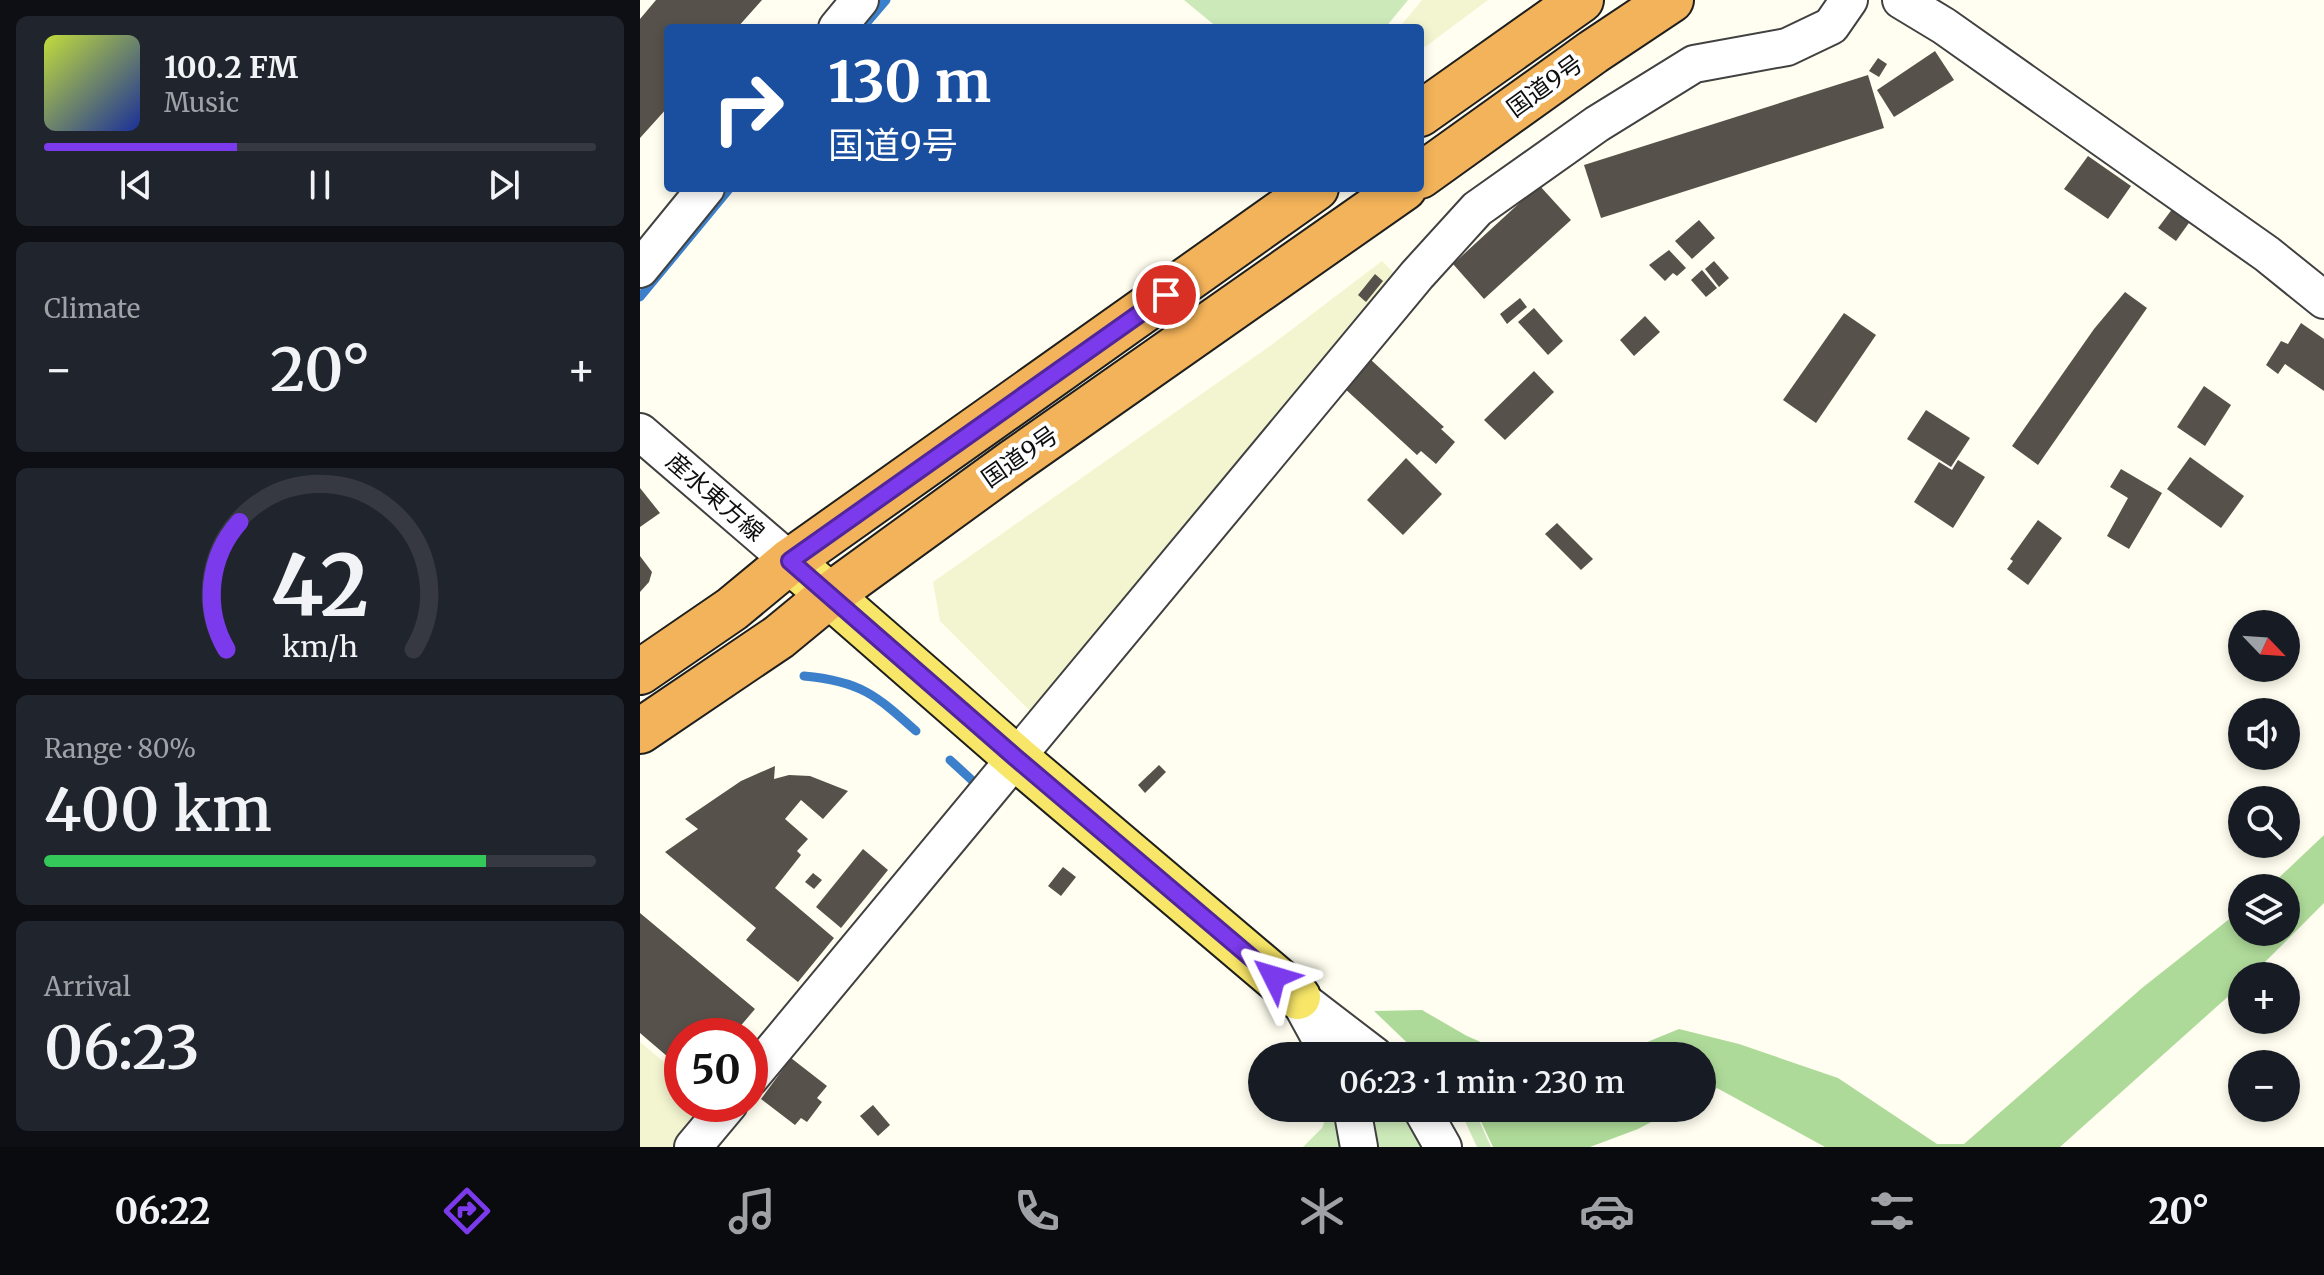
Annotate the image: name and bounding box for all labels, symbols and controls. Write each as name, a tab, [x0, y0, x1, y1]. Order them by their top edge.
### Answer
text: 130 m	[828, 47, 991, 117]
text: 100.2 FM	[164, 48, 298, 86]
street label: 国道9号	[1501, 48, 1589, 124]
icon: right	[696, 56, 800, 160]
text: Music	[164, 86, 239, 119]
text: 国道9号	[828, 123, 958, 168]
icon: previous	[114, 163, 158, 207]
icon: pause	[298, 163, 342, 207]
icon: next	[482, 163, 526, 207]
pin	[1132, 261, 1200, 329]
icon: arrive	[1144, 273, 1188, 317]
text: Climate	[44, 292, 140, 325]
text: 20°	[270, 332, 370, 407]
text: −	[44, 342, 73, 397]
text: +	[567, 342, 596, 397]
street label: 国道9号	[975, 419, 1064, 494]
street label: 産水東方線	[660, 446, 771, 548]
text: 42	[271, 533, 369, 638]
north arrow	[2228, 610, 2300, 682]
map controls	[2228, 610, 2300, 1122]
text: km/h	[282, 629, 358, 665]
button: sound	[2228, 698, 2300, 770]
text: Range · 80%	[44, 732, 196, 765]
text: 400 km	[44, 772, 272, 847]
button: search	[2228, 786, 2300, 858]
button: layers	[2228, 874, 2300, 946]
position arrow	[1232, 935, 1316, 1019]
button: +	[2228, 962, 2300, 1034]
text: Arrival	[44, 970, 131, 1003]
text: 06:23	[44, 1010, 200, 1085]
speed limit sign: 50	[664, 1018, 768, 1122]
button: −	[2228, 1050, 2300, 1122]
text: 06:23 · 1 min · 230 m	[1339, 1063, 1625, 1101]
icon: directions	[439, 1183, 495, 1239]
icon: music	[724, 1183, 780, 1239]
icon: phone	[1009, 1183, 1065, 1239]
icon: climate	[1294, 1183, 1350, 1239]
icon: car	[1579, 1183, 1635, 1239]
icon: filters	[1864, 1183, 1920, 1239]
text: 06:22	[114, 1189, 210, 1234]
text: 20°	[2148, 1189, 2209, 1234]

